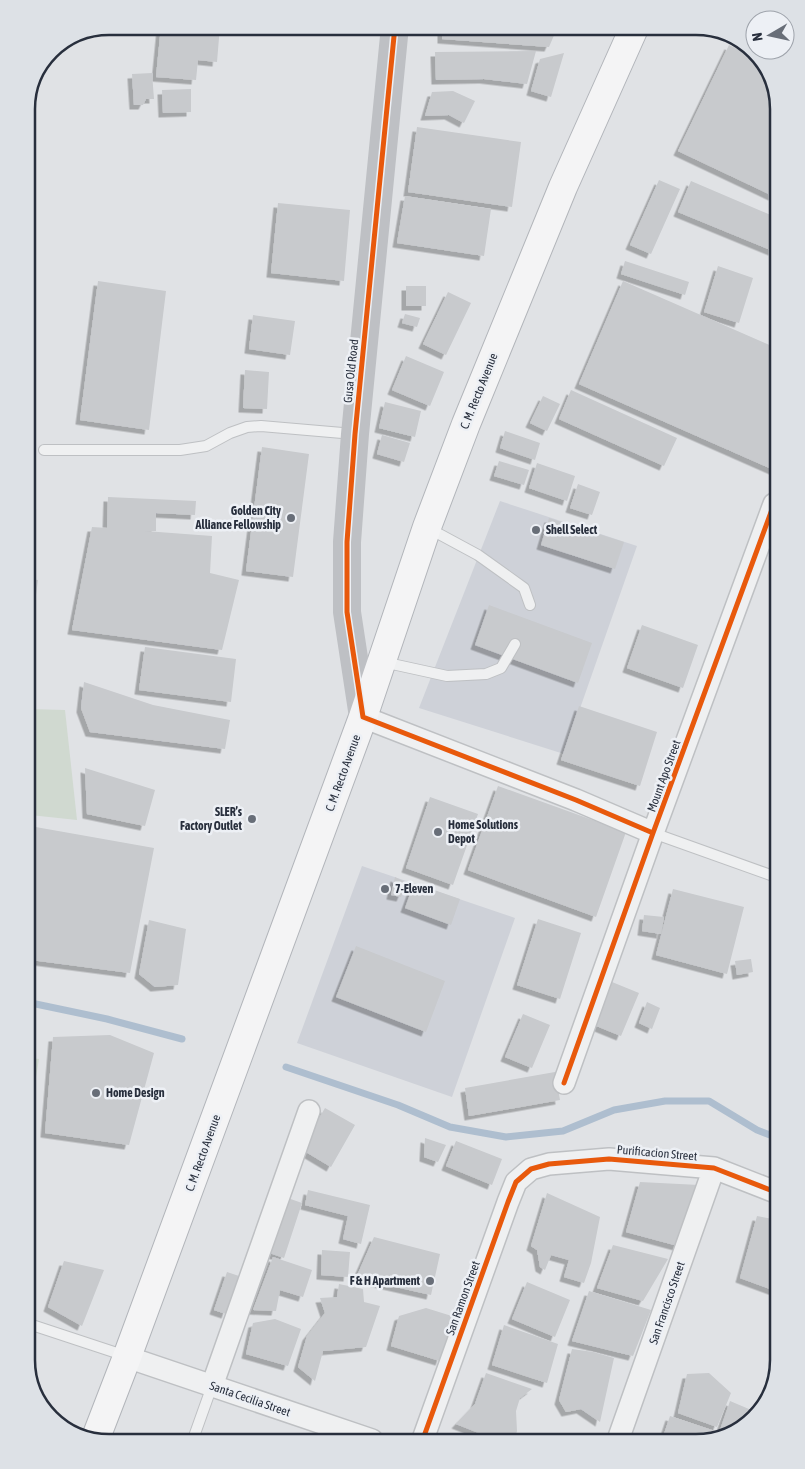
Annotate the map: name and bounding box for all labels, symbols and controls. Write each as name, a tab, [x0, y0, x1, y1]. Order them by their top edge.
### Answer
north arrow	[745, 10, 795, 60]
text: N	[749, 32, 766, 42]
street label: Gusa Old Road	[341, 338, 361, 404]
street label: C. M. Recto Avenue	[457, 351, 501, 431]
place label: Golden City Alliance Fellowship	[195, 504, 281, 532]
marker: Golden City Alliance Fellowship	[285, 512, 297, 524]
place label: Shell Select	[546, 523, 598, 537]
marker: Shell Select	[530, 524, 542, 536]
street label: C. M. Recto Avenue	[323, 733, 363, 813]
street label: Mount Apo Street	[644, 738, 684, 814]
place label: SLER’s Factory Outlet	[180, 805, 243, 833]
marker: SLER’s Factory Outlet	[246, 813, 258, 825]
place label: Home Solutions Depot	[448, 818, 519, 846]
marker: Home Solutions Depot	[432, 826, 444, 838]
place label: 7-Eleven	[395, 882, 433, 896]
marker: 7-Eleven	[379, 883, 391, 895]
place label: Home Design	[106, 1086, 165, 1100]
marker: Home Design	[90, 1087, 102, 1099]
street label: C. M. Recto Avenue	[183, 1113, 223, 1193]
street label: Purificacion Street	[616, 1143, 698, 1164]
street label: San Ramon Street	[443, 1259, 483, 1337]
street label: San Francisco Street	[646, 1259, 688, 1346]
place label: F & H Apartment	[350, 1274, 421, 1288]
marker: F & H Apartment	[424, 1275, 436, 1287]
street label: Santa Cecilia Street	[208, 1379, 293, 1420]

